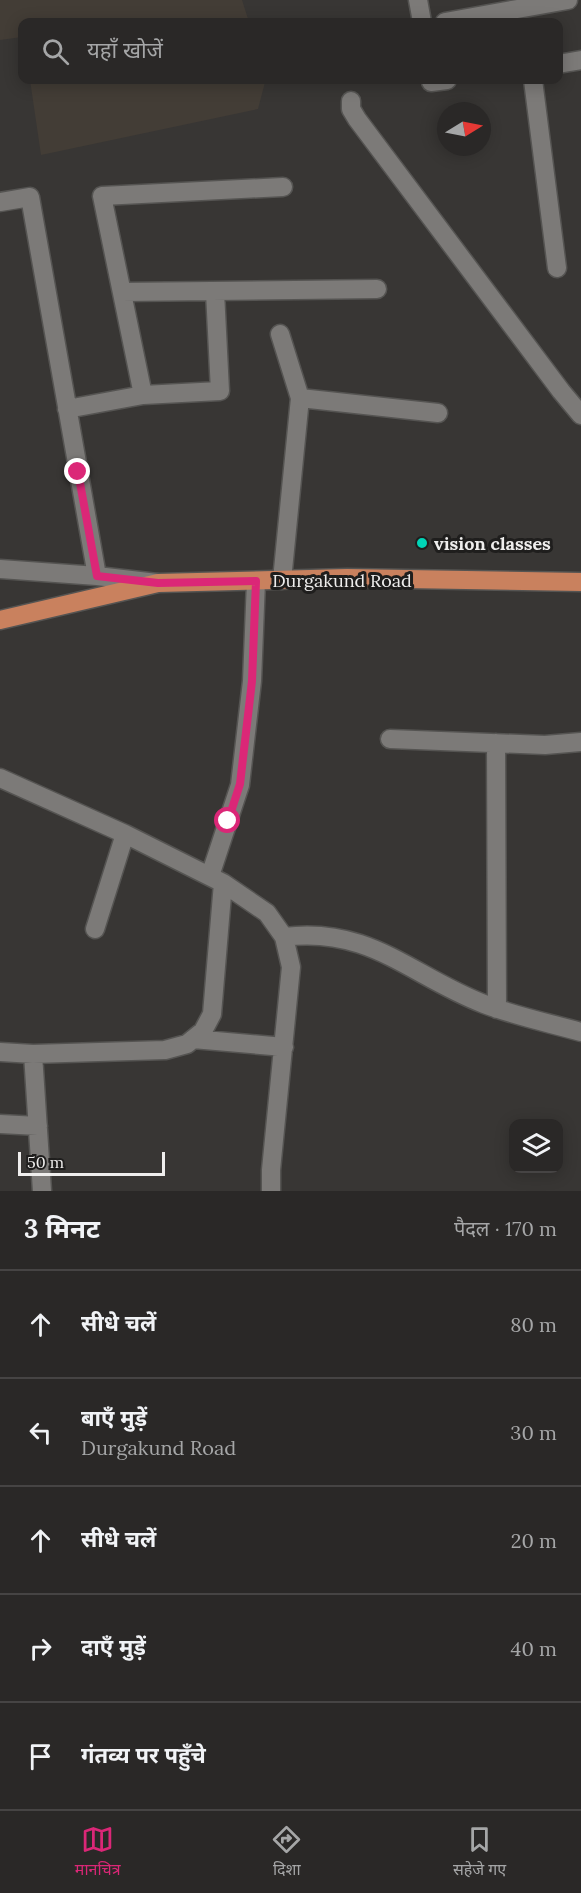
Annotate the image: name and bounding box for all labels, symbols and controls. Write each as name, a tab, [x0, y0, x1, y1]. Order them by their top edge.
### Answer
search box	[18, 18, 563, 84]
icon: search	[39, 35, 72, 68]
text: यहाँ खोजें	[87, 36, 163, 64]
north arrow	[437, 102, 491, 156]
route end	[64, 458, 90, 484]
place label: vision classes	[434, 532, 551, 555]
marker: vision classes	[415, 536, 429, 550]
street label: Durgakund Road	[272, 569, 412, 592]
route start	[214, 807, 240, 833]
map controls	[509, 1119, 563, 1173]
button: layers	[509, 1119, 563, 1173]
scale bar	[18, 1149, 165, 1176]
text: 50 m	[27, 1152, 64, 1172]
text: 3 मिनट	[24, 1212, 100, 1245]
text: पैदल · 170 m	[454, 1216, 557, 1241]
icon: ahead	[24, 1308, 57, 1341]
text: सीधे चलें	[81, 1309, 156, 1337]
text: 80 m	[510, 1312, 557, 1337]
text: बाएँ मुड़ें	[81, 1404, 147, 1432]
icon: left	[24, 1416, 57, 1449]
text: 30 m	[510, 1420, 557, 1445]
text: Durgakund Road	[81, 1435, 236, 1460]
icon: ahead	[24, 1524, 57, 1557]
text: सीधे चलें	[81, 1525, 156, 1553]
text: 20 m	[511, 1528, 557, 1553]
icon: right	[24, 1632, 57, 1665]
text: दाएँ मुड़ें	[81, 1633, 146, 1661]
text: 40 m	[511, 1636, 557, 1661]
icon: arrive	[24, 1740, 57, 1773]
text: गंतव्य पर पहुँचे	[81, 1741, 206, 1769]
tab: मानचित्र	[75, 1823, 121, 1882]
tab: दिशा	[270, 1823, 303, 1882]
tab: सहेजे गए	[453, 1823, 506, 1882]

